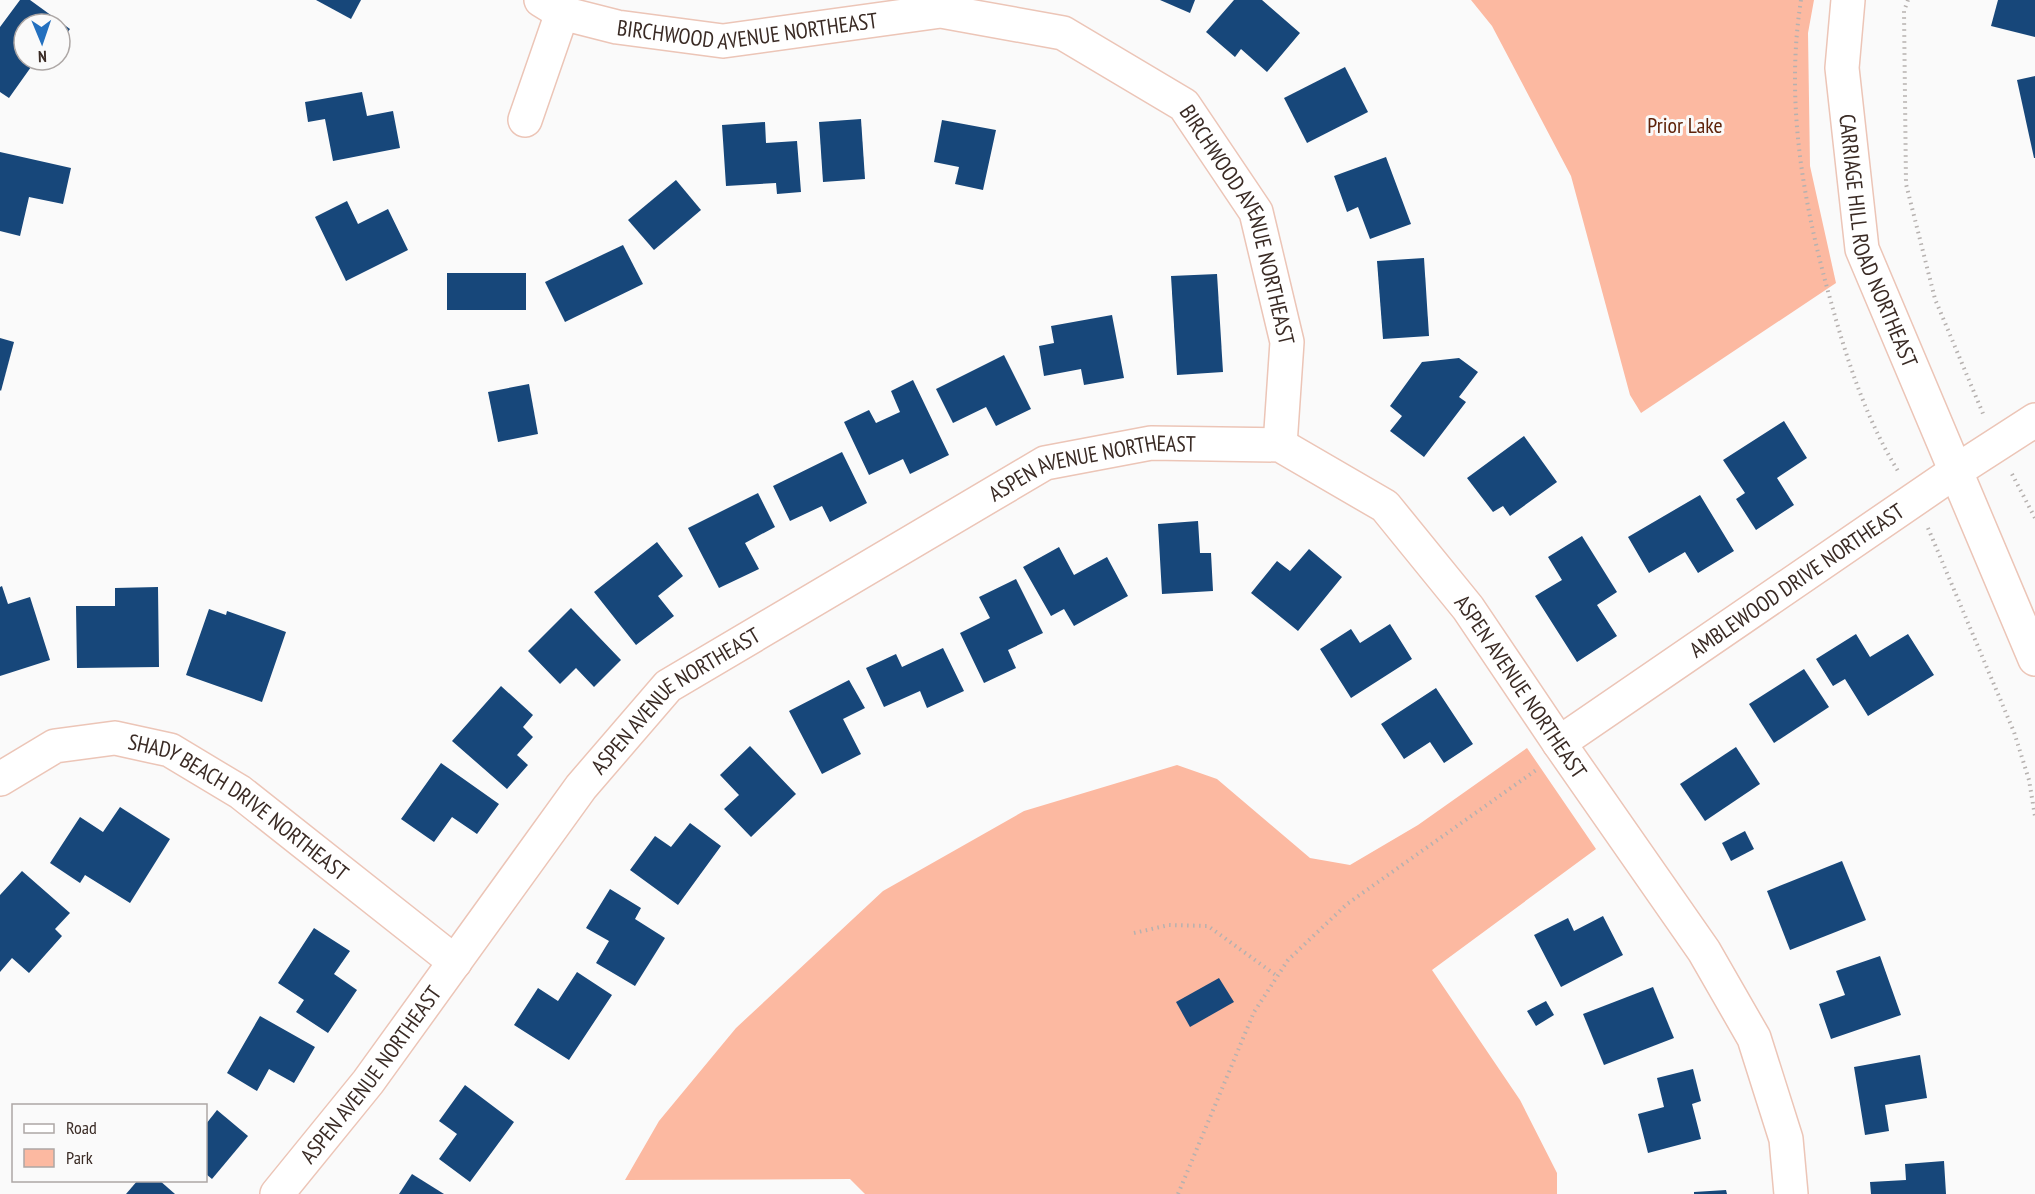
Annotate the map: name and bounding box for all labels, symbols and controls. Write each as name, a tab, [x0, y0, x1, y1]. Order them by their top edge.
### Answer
street label: BIRCHWOOD AVENUE NORTHEAST	[616, 6, 879, 56]
north arrow	[12, 12, 72, 72]
text: N	[38, 47, 47, 67]
street label: BIRCHWOOD AVENUE NORTHEAST	[1174, 99, 1301, 348]
park label: Prior Lake	[1647, 111, 1723, 139]
street label: CARRIAGE HILL ROAD NORTHEAST	[1833, 113, 1924, 372]
street label: ASPEN AVENUE NORTHEAST	[983, 428, 1196, 507]
street label: AMBLEWOOD DRIVE NORTHEAST	[1684, 497, 1909, 664]
street label: ASPEN AVENUE NORTHEAST	[1449, 589, 1593, 784]
street label: ASPEN AVENUE NORTHEAST	[585, 621, 765, 780]
street label: SHADY BEACH DRIVE NORTHEAST	[126, 727, 355, 887]
street label: ASPEN AVENUE NORTHEAST	[294, 980, 447, 1169]
legend	[12, 1104, 207, 1182]
text: Road	[66, 1116, 97, 1139]
text: Park	[66, 1146, 93, 1169]

